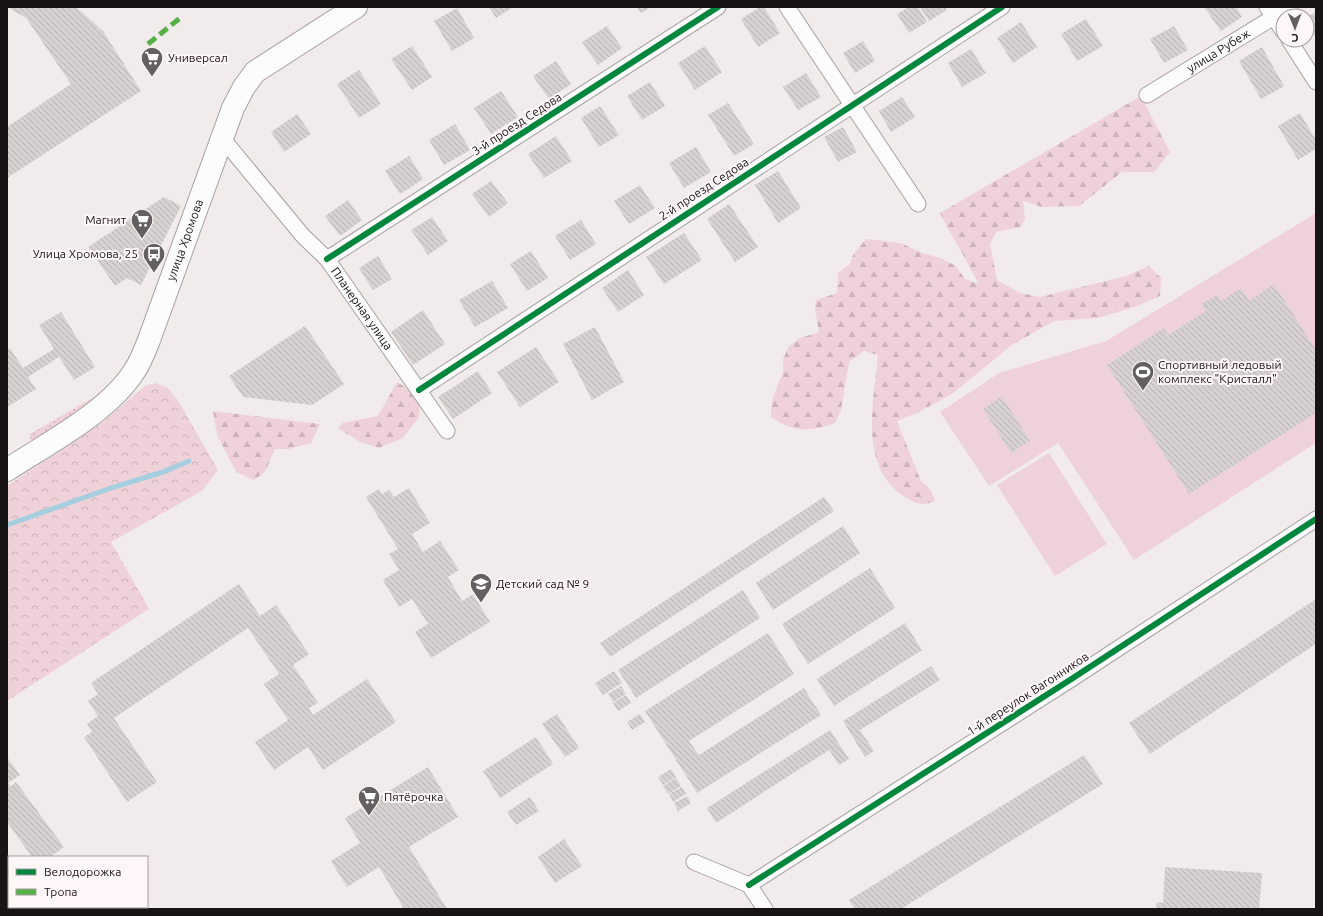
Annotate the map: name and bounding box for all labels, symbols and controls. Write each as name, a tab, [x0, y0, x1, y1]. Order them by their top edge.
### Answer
north arrow	[1275, 8, 1315, 48]
street label: улица Рубеж	[1185, 26, 1252, 75]
text: С	[1292, 32, 1299, 44]
supermarket icon: Универсал	[139, 45, 165, 78]
place label: Универсал	[168, 51, 228, 64]
street label: 3-й проезд Седова	[470, 90, 564, 157]
street label: 2-й проезд Седова	[657, 155, 751, 222]
street label: улица Хромова	[164, 198, 205, 283]
supermarket icon: Магнит	[129, 207, 155, 240]
place label: Магнит	[85, 213, 127, 226]
bus stop icon: Улица Хромова, 25	[141, 241, 167, 274]
place label: Улица Хромова, 25	[33, 247, 138, 260]
street label: Планерная улица	[329, 265, 395, 352]
place label: Спортивный ледовый комплекс "Кристалл"	[1158, 358, 1281, 385]
sports icon: Спортивный ледовый комплекс "Кристалл"	[1130, 359, 1156, 392]
school or university icon: Детский сад № 9	[468, 571, 494, 604]
place label: Детский сад № 9	[496, 577, 589, 590]
street label: 1-й переулок Вагонников	[965, 649, 1091, 738]
supermarket icon: Пятёрочка	[356, 784, 382, 817]
place label: Пятёрочка	[384, 790, 443, 803]
legend	[8, 856, 148, 908]
text: Велодорожка	[44, 865, 121, 878]
text: Тропа	[44, 885, 77, 898]

